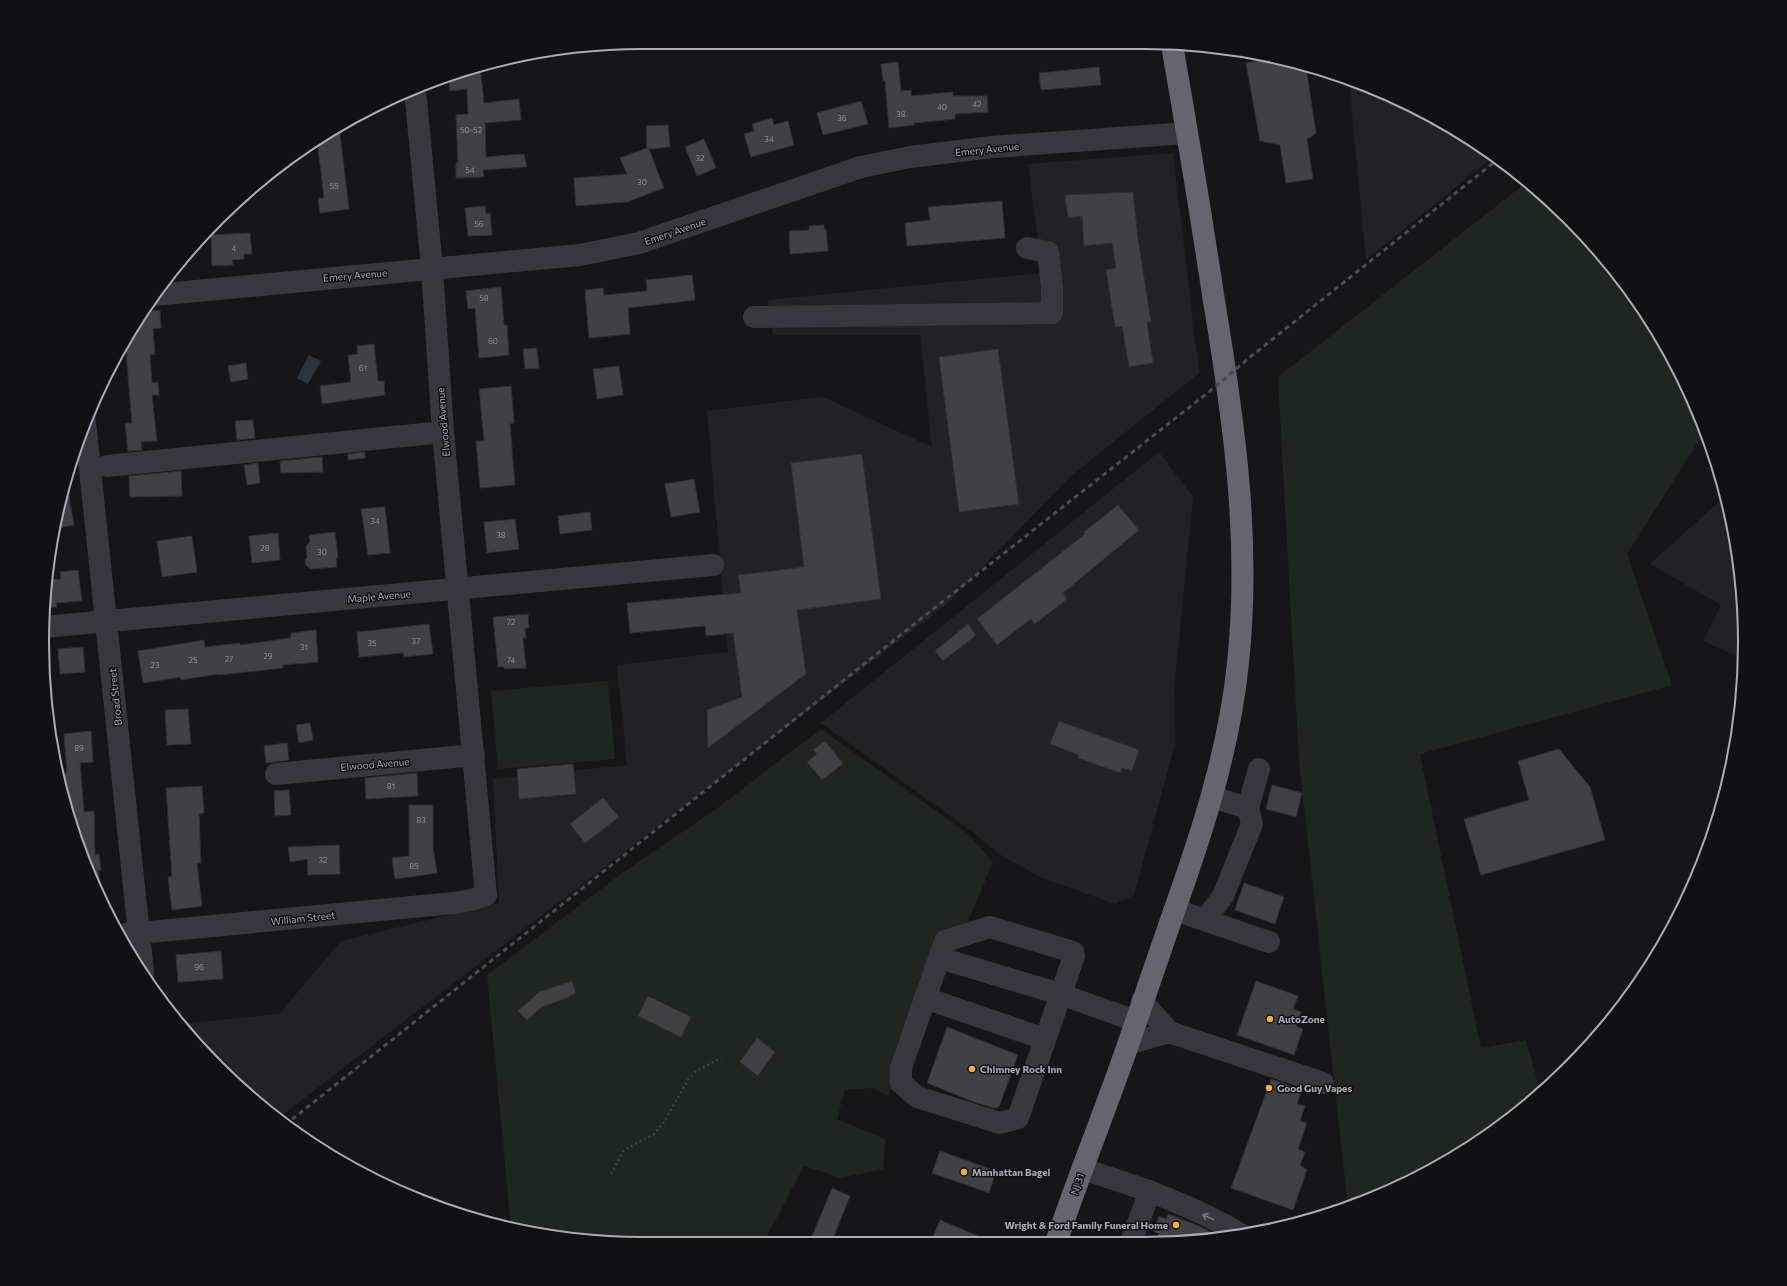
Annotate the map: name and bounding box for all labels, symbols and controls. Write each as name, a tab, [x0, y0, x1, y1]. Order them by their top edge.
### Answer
house number: 42	[972, 99, 982, 109]
house number: 40	[937, 102, 947, 112]
house number: 38	[896, 109, 906, 119]
house number: 36	[837, 113, 847, 123]
house number: 50-52	[460, 125, 483, 135]
house number: 34	[764, 134, 774, 144]
street label: Emery Avenue	[954, 140, 1020, 158]
house number: 32	[696, 153, 705, 163]
house number: 54	[465, 165, 475, 175]
house number: 30	[637, 177, 647, 187]
house number: 55	[329, 181, 339, 191]
street label: Emery Avenue	[643, 215, 707, 247]
house number: 56	[474, 219, 484, 229]
house number: 4	[232, 243, 237, 253]
street label: Emery Avenue	[322, 266, 388, 284]
house number: 58	[479, 293, 489, 303]
house number: 60	[488, 336, 498, 346]
house number: 61	[359, 363, 367, 373]
street label: Elwood Avenue	[434, 387, 452, 457]
house number: 34	[370, 516, 380, 526]
house number: 38	[496, 530, 506, 540]
house number: 28	[260, 543, 270, 553]
house number: 30	[317, 547, 327, 557]
street label: Maple Avenue	[347, 587, 411, 605]
house number: 72	[507, 617, 516, 627]
house number: 37	[412, 636, 420, 646]
house number: 35	[367, 638, 377, 648]
house number: 31	[300, 642, 308, 652]
house number: 29	[263, 651, 273, 661]
house number: 27	[225, 654, 233, 664]
house number: 25	[188, 655, 198, 665]
house number: 74	[507, 655, 515, 665]
house number: 23	[151, 660, 160, 670]
street label: Broad Street	[106, 668, 124, 726]
house number: 89	[74, 743, 84, 753]
street label: Elwood Avenue	[340, 755, 410, 773]
house number: 81	[387, 781, 395, 791]
house number: 83	[416, 815, 426, 825]
house number: 32	[319, 855, 328, 865]
house number: 85	[409, 861, 419, 871]
street label: William Street	[270, 909, 336, 927]
house number: 96	[194, 962, 204, 972]
place label: AutoZone	[1278, 1013, 1325, 1025]
marker: AutoZone	[1265, 1014, 1275, 1024]
place label: Chimney Rock Inn	[980, 1063, 1062, 1075]
marker: Chimney Rock Inn	[967, 1064, 977, 1074]
place label: Good Guy Vapes	[1277, 1082, 1352, 1094]
marker: Good Guy Vapes	[1264, 1083, 1274, 1093]
place label: Manhattan Bagel	[972, 1166, 1051, 1178]
marker: Manhattan Bagel	[959, 1167, 969, 1177]
street label: NJ 31	[1068, 1171, 1086, 1197]
one-way arrow	[1203, 1212, 1215, 1220]
place label: Wright & Ford Family Funeral Home	[1004, 1219, 1168, 1231]
marker: Wright & Ford Family Funeral Home	[1171, 1220, 1181, 1230]

